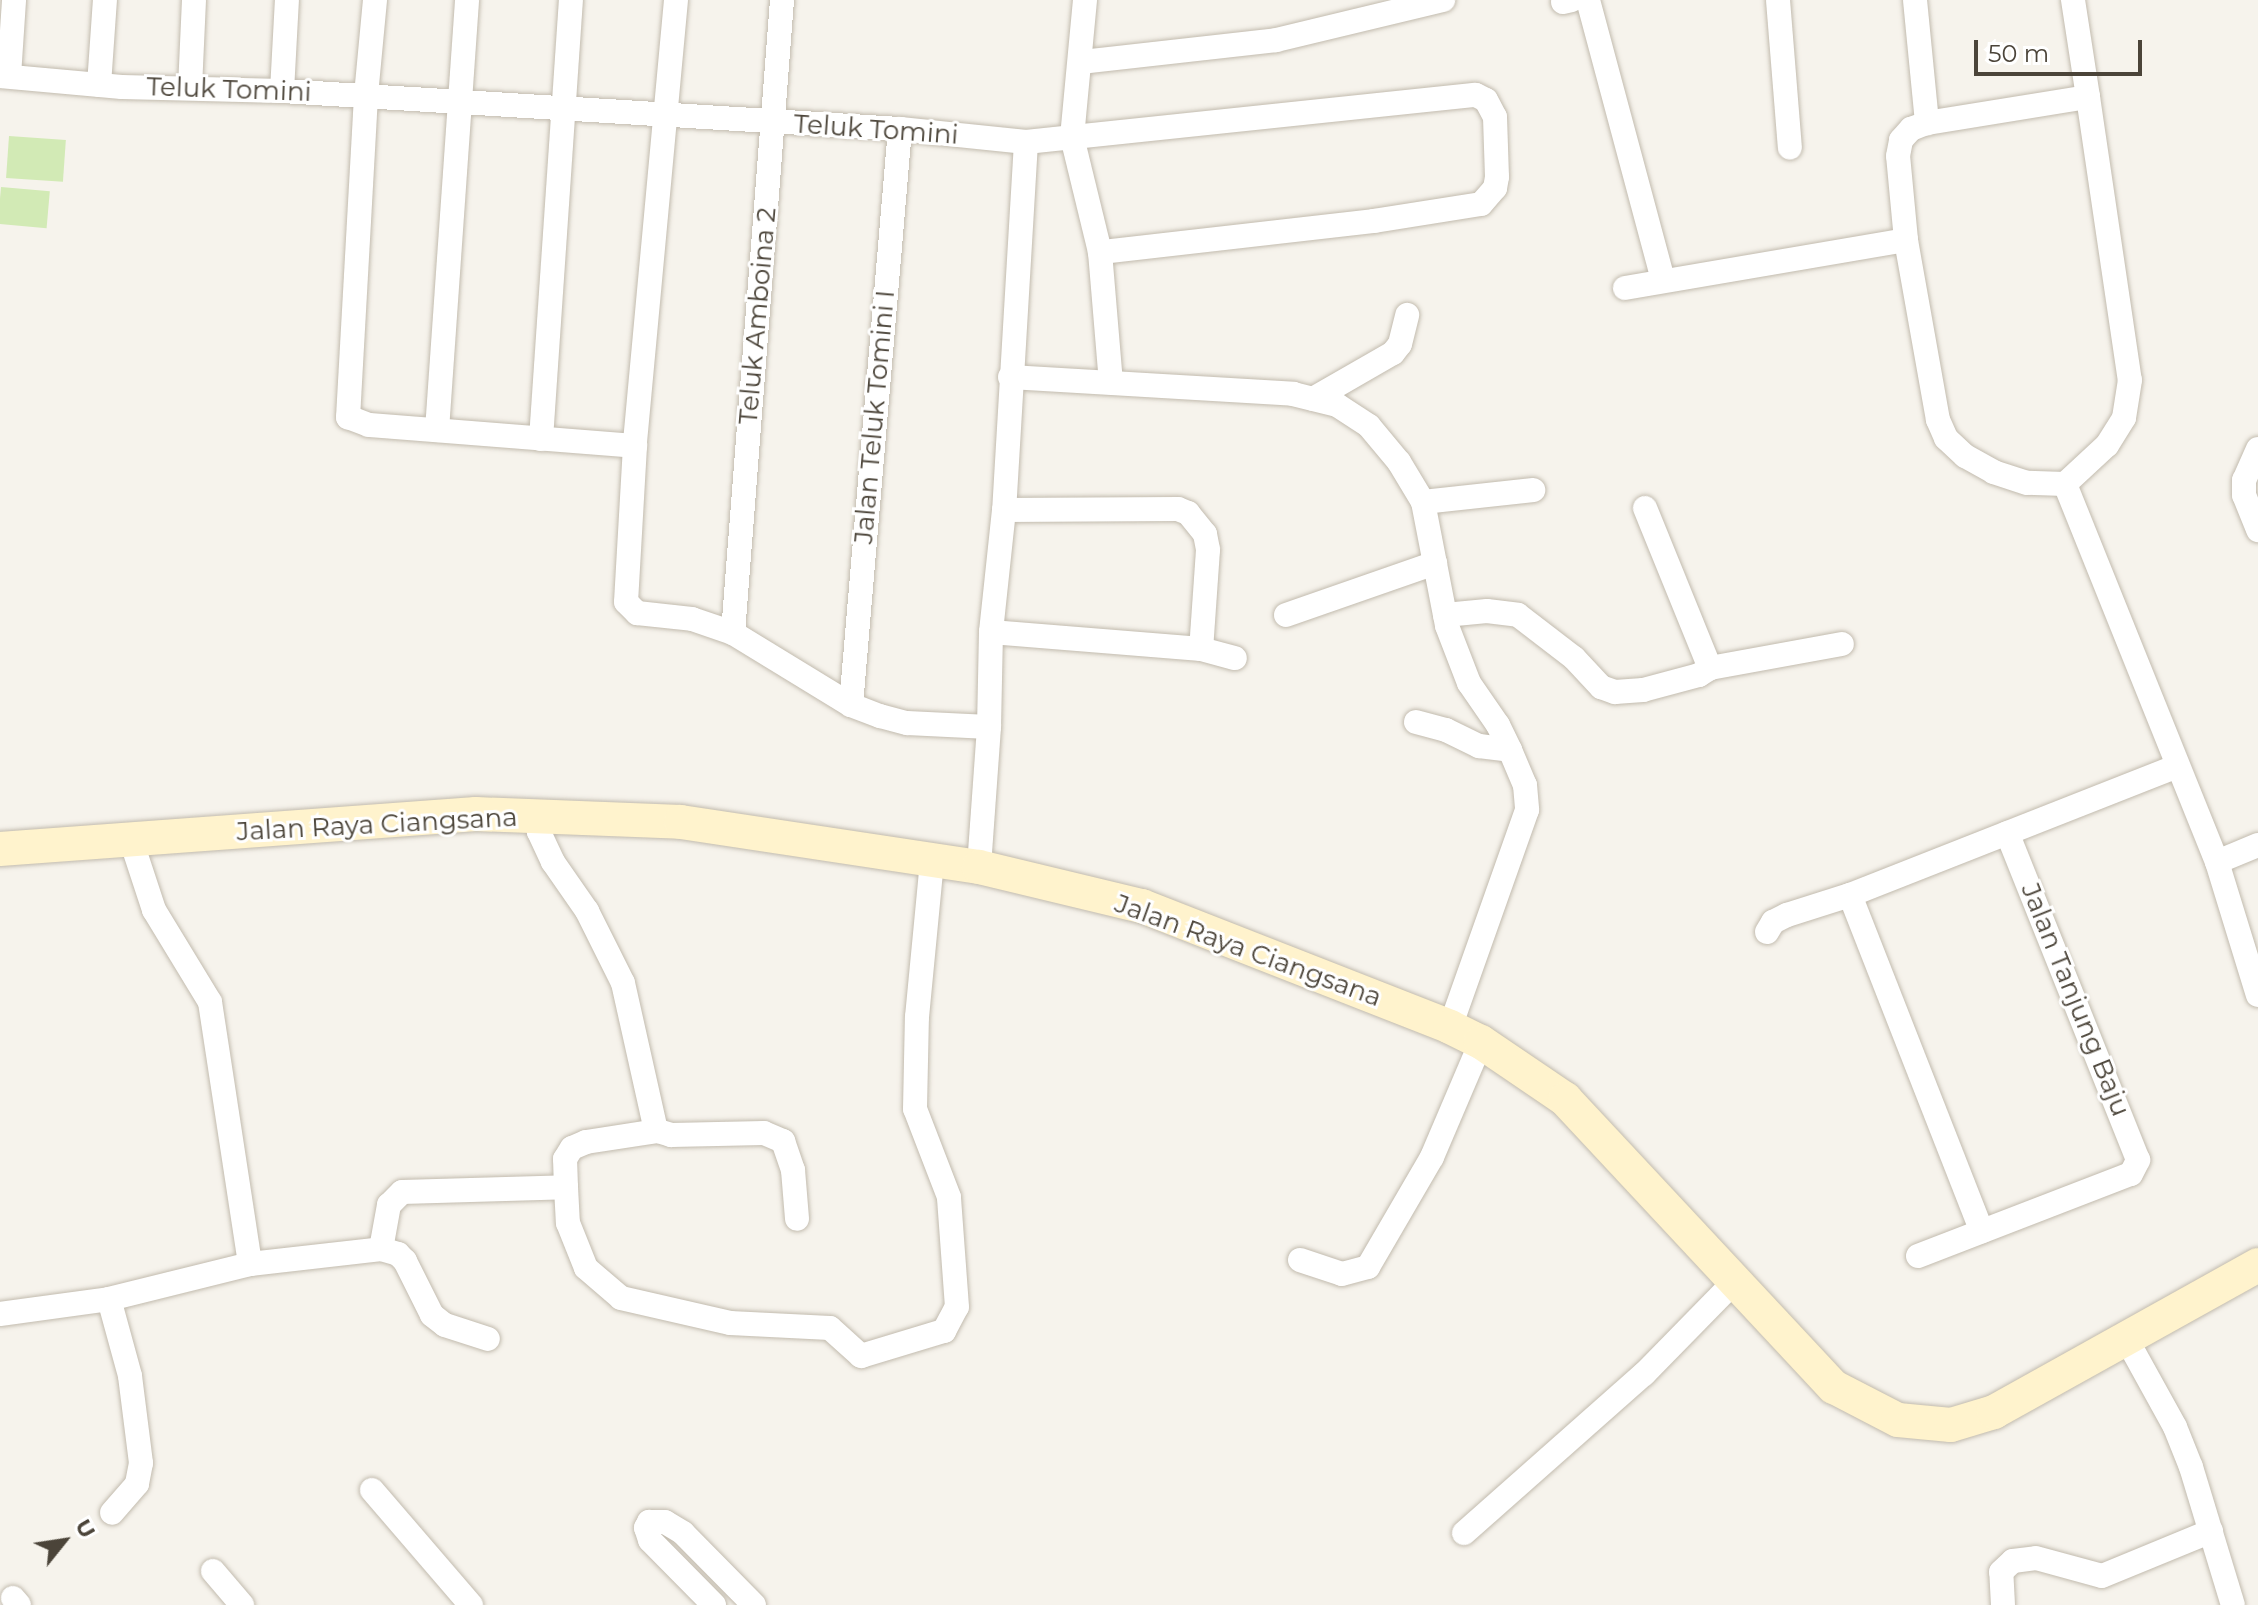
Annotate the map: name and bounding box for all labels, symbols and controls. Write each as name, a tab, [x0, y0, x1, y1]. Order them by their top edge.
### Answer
scale bar	[1978, 24, 2146, 74]
text: 50 m	[1988, 39, 2049, 68]
street label: Teluk Tomini	[146, 72, 312, 108]
street label: Teluk Tomini	[793, 109, 959, 151]
street label: Teluk Amboina 2	[733, 206, 783, 426]
street label: Jalan Teluk Tomini I	[848, 289, 902, 545]
street label: Jalan Raya Ciangsana	[236, 802, 518, 848]
street label: Jalan Tanjung Baju	[2014, 879, 2136, 1121]
street label: Jalan Raya Ciangsana	[1110, 888, 1386, 1014]
north arrow	[24, 1501, 104, 1581]
text: U	[69, 1514, 101, 1543]

